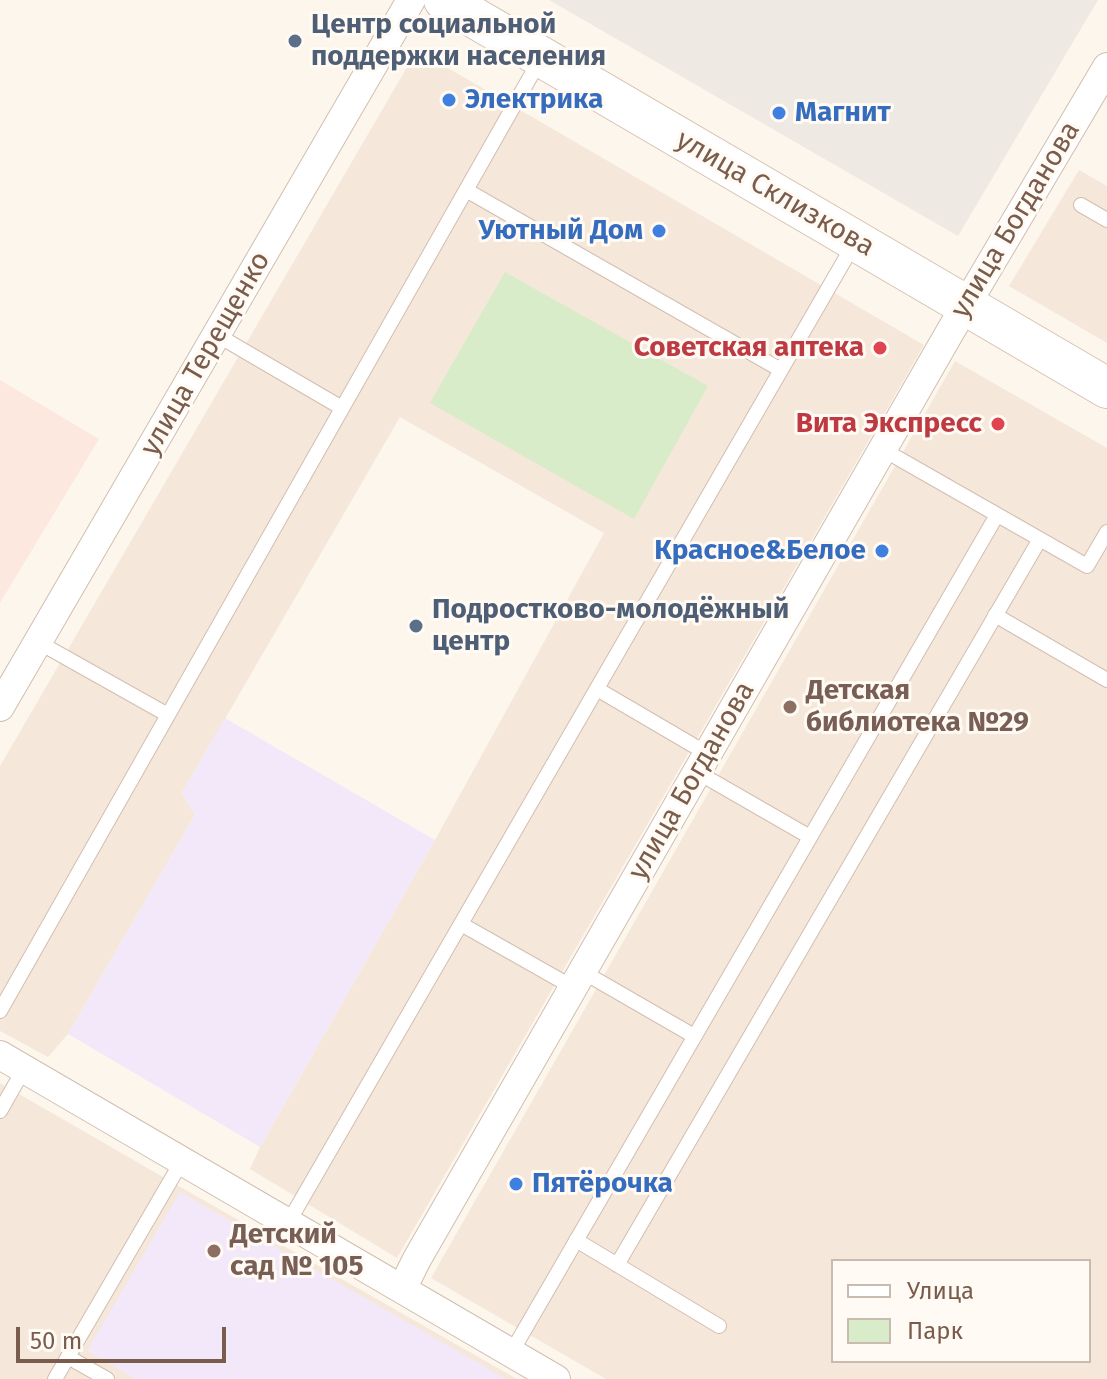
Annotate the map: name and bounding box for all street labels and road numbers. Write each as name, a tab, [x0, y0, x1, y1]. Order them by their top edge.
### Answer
street label: улица Богданова	[944, 116, 1088, 324]
street label: улица Склизкова	[670, 124, 880, 264]
street label: улица Терещенко	[134, 246, 278, 462]
street label: улица Богданова	[622, 676, 762, 886]

